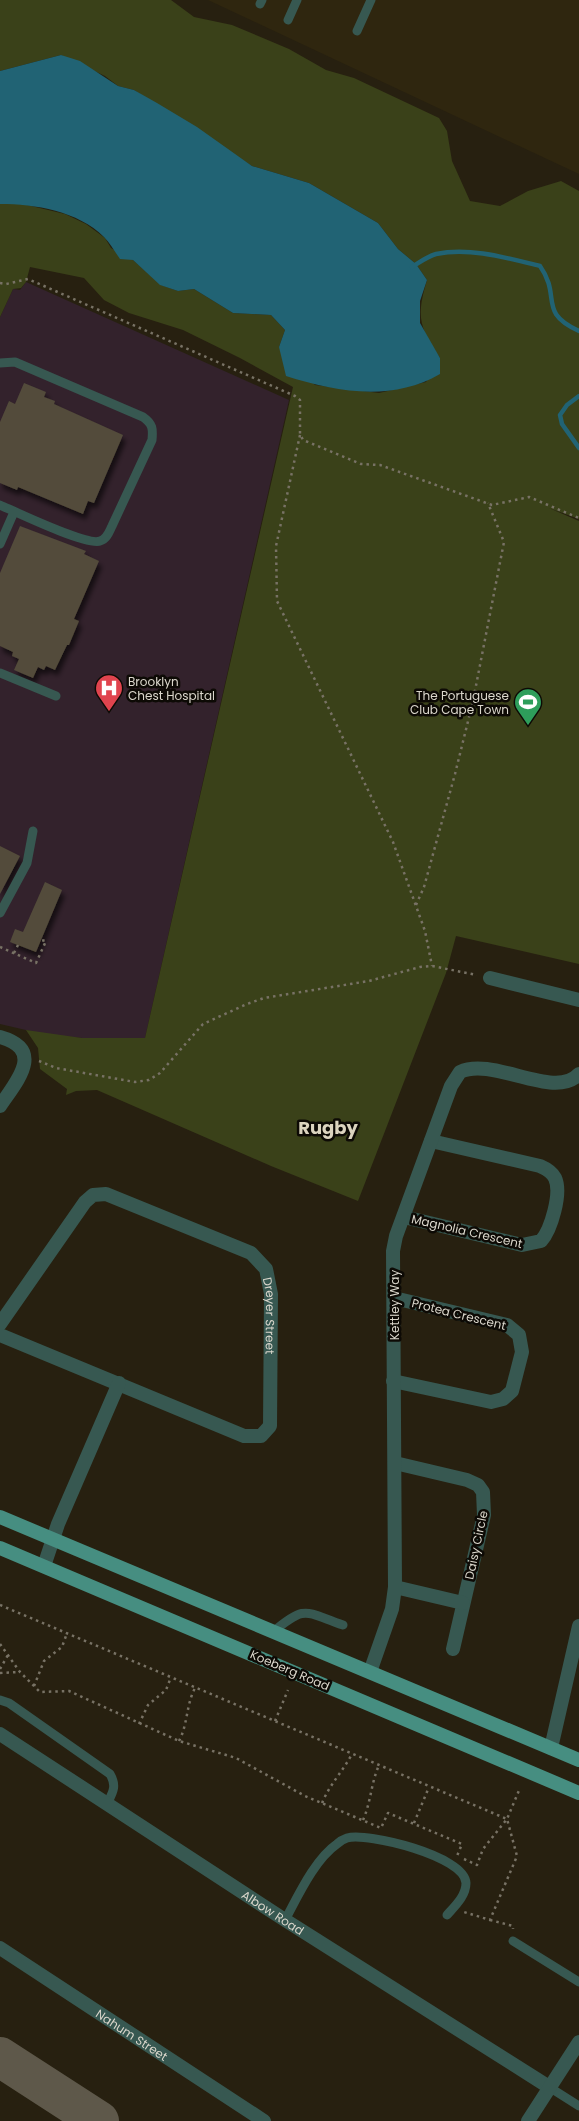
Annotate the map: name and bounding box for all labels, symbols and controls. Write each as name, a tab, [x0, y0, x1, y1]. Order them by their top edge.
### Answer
hospital icon: Brooklyn Chest Hospital	[94, 673, 124, 712]
place label: Brooklyn Chest Hospital	[128, 673, 215, 704]
place label: The Portuguese Club Cape Town	[410, 687, 509, 718]
sports icon: The Portuguese Club Cape Town	[513, 687, 543, 726]
district label: Rugby	[298, 1115, 358, 1140]
street label: Magnolia Crescent	[410, 1210, 524, 1252]
street label: Kettley Way	[386, 1270, 403, 1340]
street label: Dreyer Street	[259, 1276, 280, 1354]
street label: Protea Crescent	[410, 1294, 508, 1334]
street label: Daisy Circle	[460, 1509, 492, 1581]
street label: Koeberg Road	[248, 1646, 332, 1694]
street label: Albow Road	[239, 1886, 308, 1939]
street label: Nahum Street	[93, 2005, 171, 2064]

